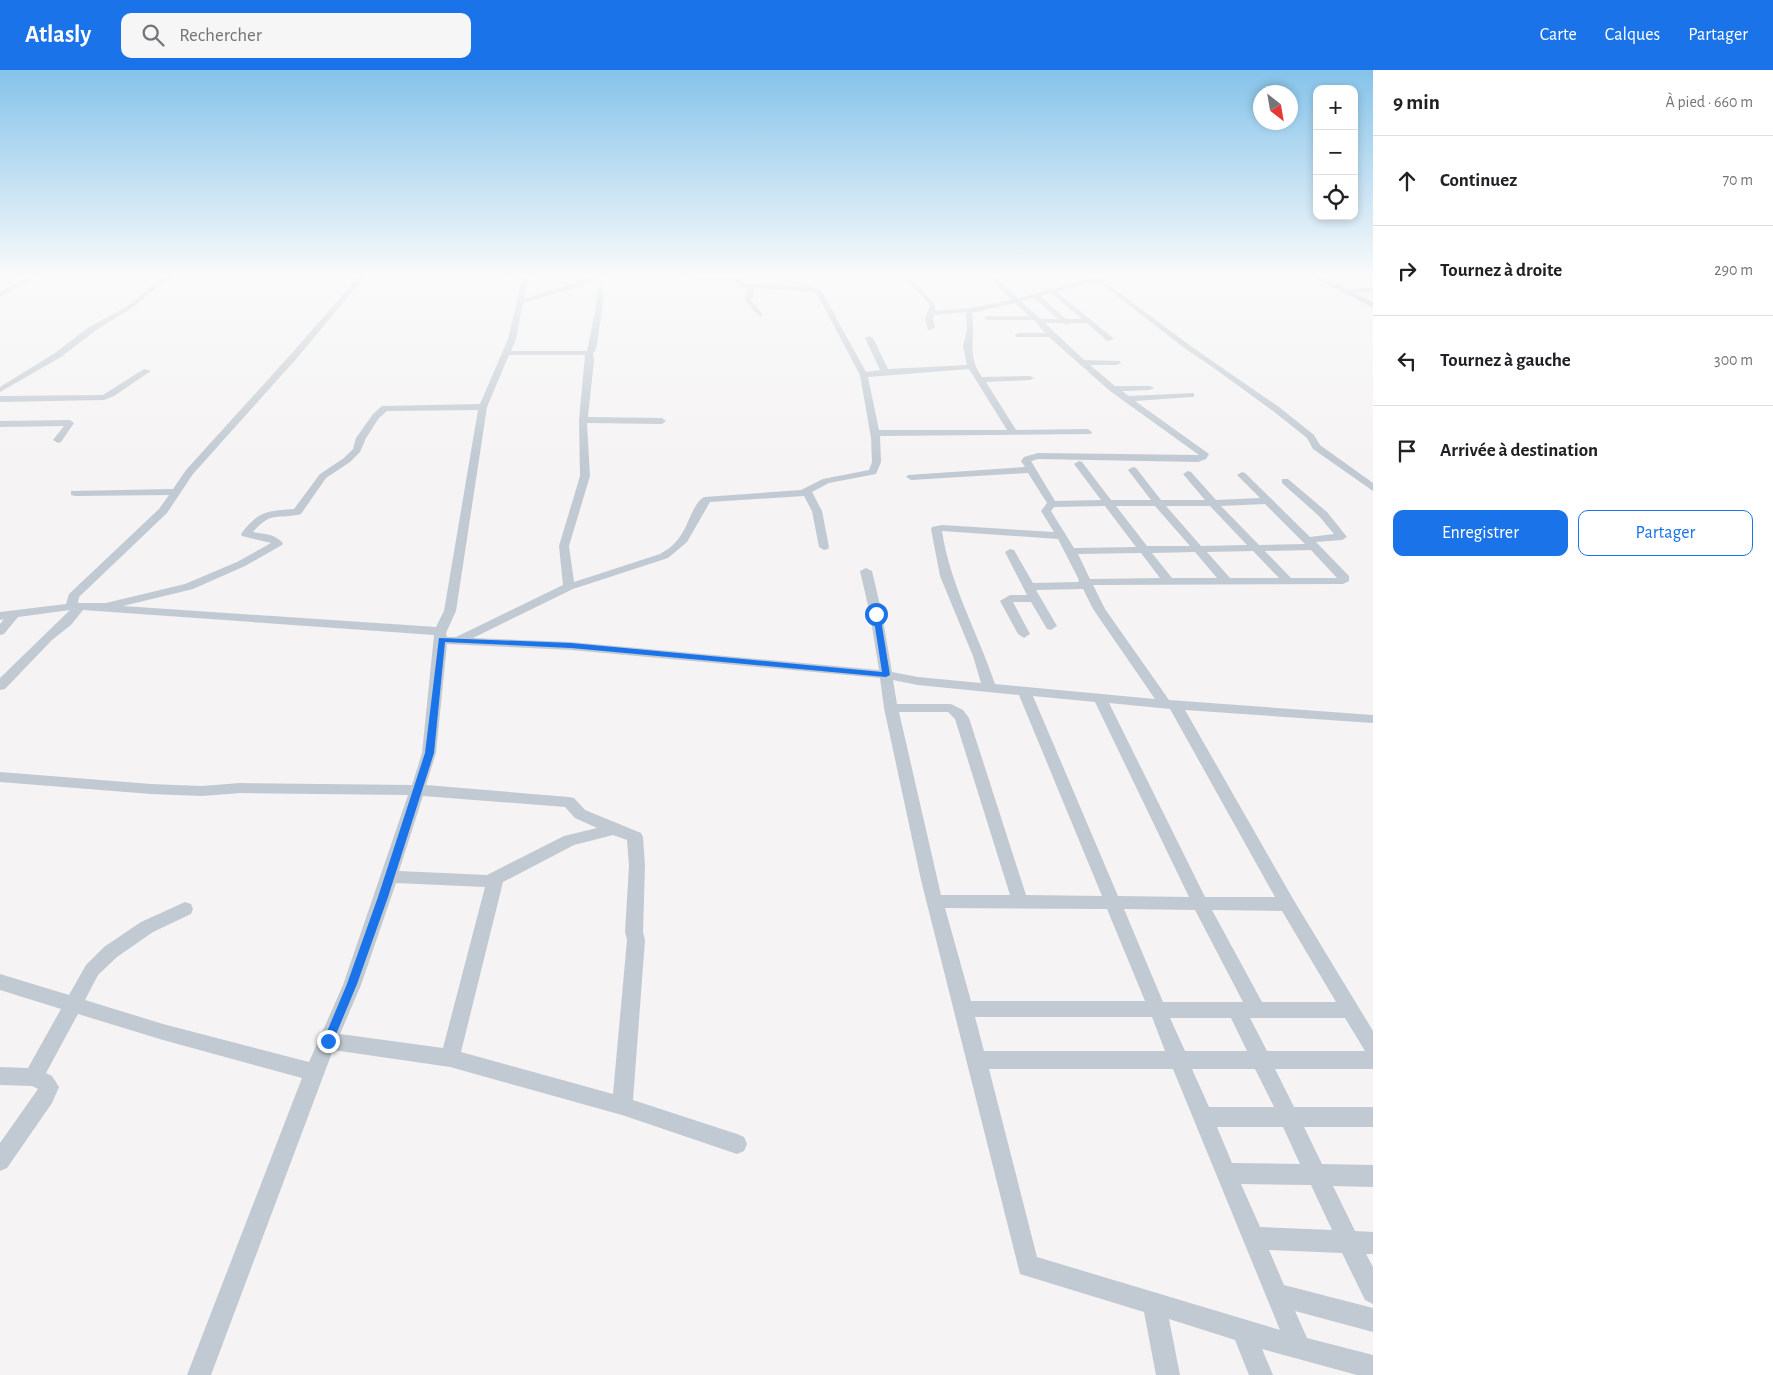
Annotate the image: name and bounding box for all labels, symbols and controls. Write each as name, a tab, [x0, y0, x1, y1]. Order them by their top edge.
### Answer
search box	[121, 13, 471, 58]
icon: search	[139, 21, 167, 49]
text: Atlasly	[25, 23, 91, 47]
text: Rechercher	[179, 26, 262, 45]
text: Carte	[1540, 26, 1577, 44]
text: Calques	[1605, 26, 1660, 44]
text: Partager	[1688, 26, 1748, 44]
north arrow	[1253, 85, 1298, 130]
map controls	[1313, 85, 1358, 220]
button: +	[1313, 85, 1358, 130]
text: 9 min	[1393, 92, 1440, 113]
text: À pied · 660 m	[1666, 94, 1753, 110]
button: −	[1313, 130, 1358, 175]
icon: ahead	[1393, 167, 1421, 195]
text: Continuez	[1440, 171, 1517, 190]
text: 70 m	[1722, 172, 1753, 188]
button: locate	[1313, 175, 1358, 220]
icon: right	[1393, 257, 1421, 285]
text: Tournez à droite	[1440, 261, 1562, 280]
text: 290 m	[1714, 262, 1753, 278]
icon: left	[1393, 347, 1421, 375]
text: Tournez à gauche	[1440, 351, 1571, 370]
text: 300 m	[1714, 352, 1753, 368]
icon: arrive	[1393, 437, 1421, 465]
text: Arrivée à destination	[1440, 441, 1598, 460]
button: Enregistrer	[1393, 510, 1568, 556]
button: Partager	[1578, 510, 1753, 556]
route start	[865, 603, 888, 626]
route end	[317, 1030, 340, 1053]

